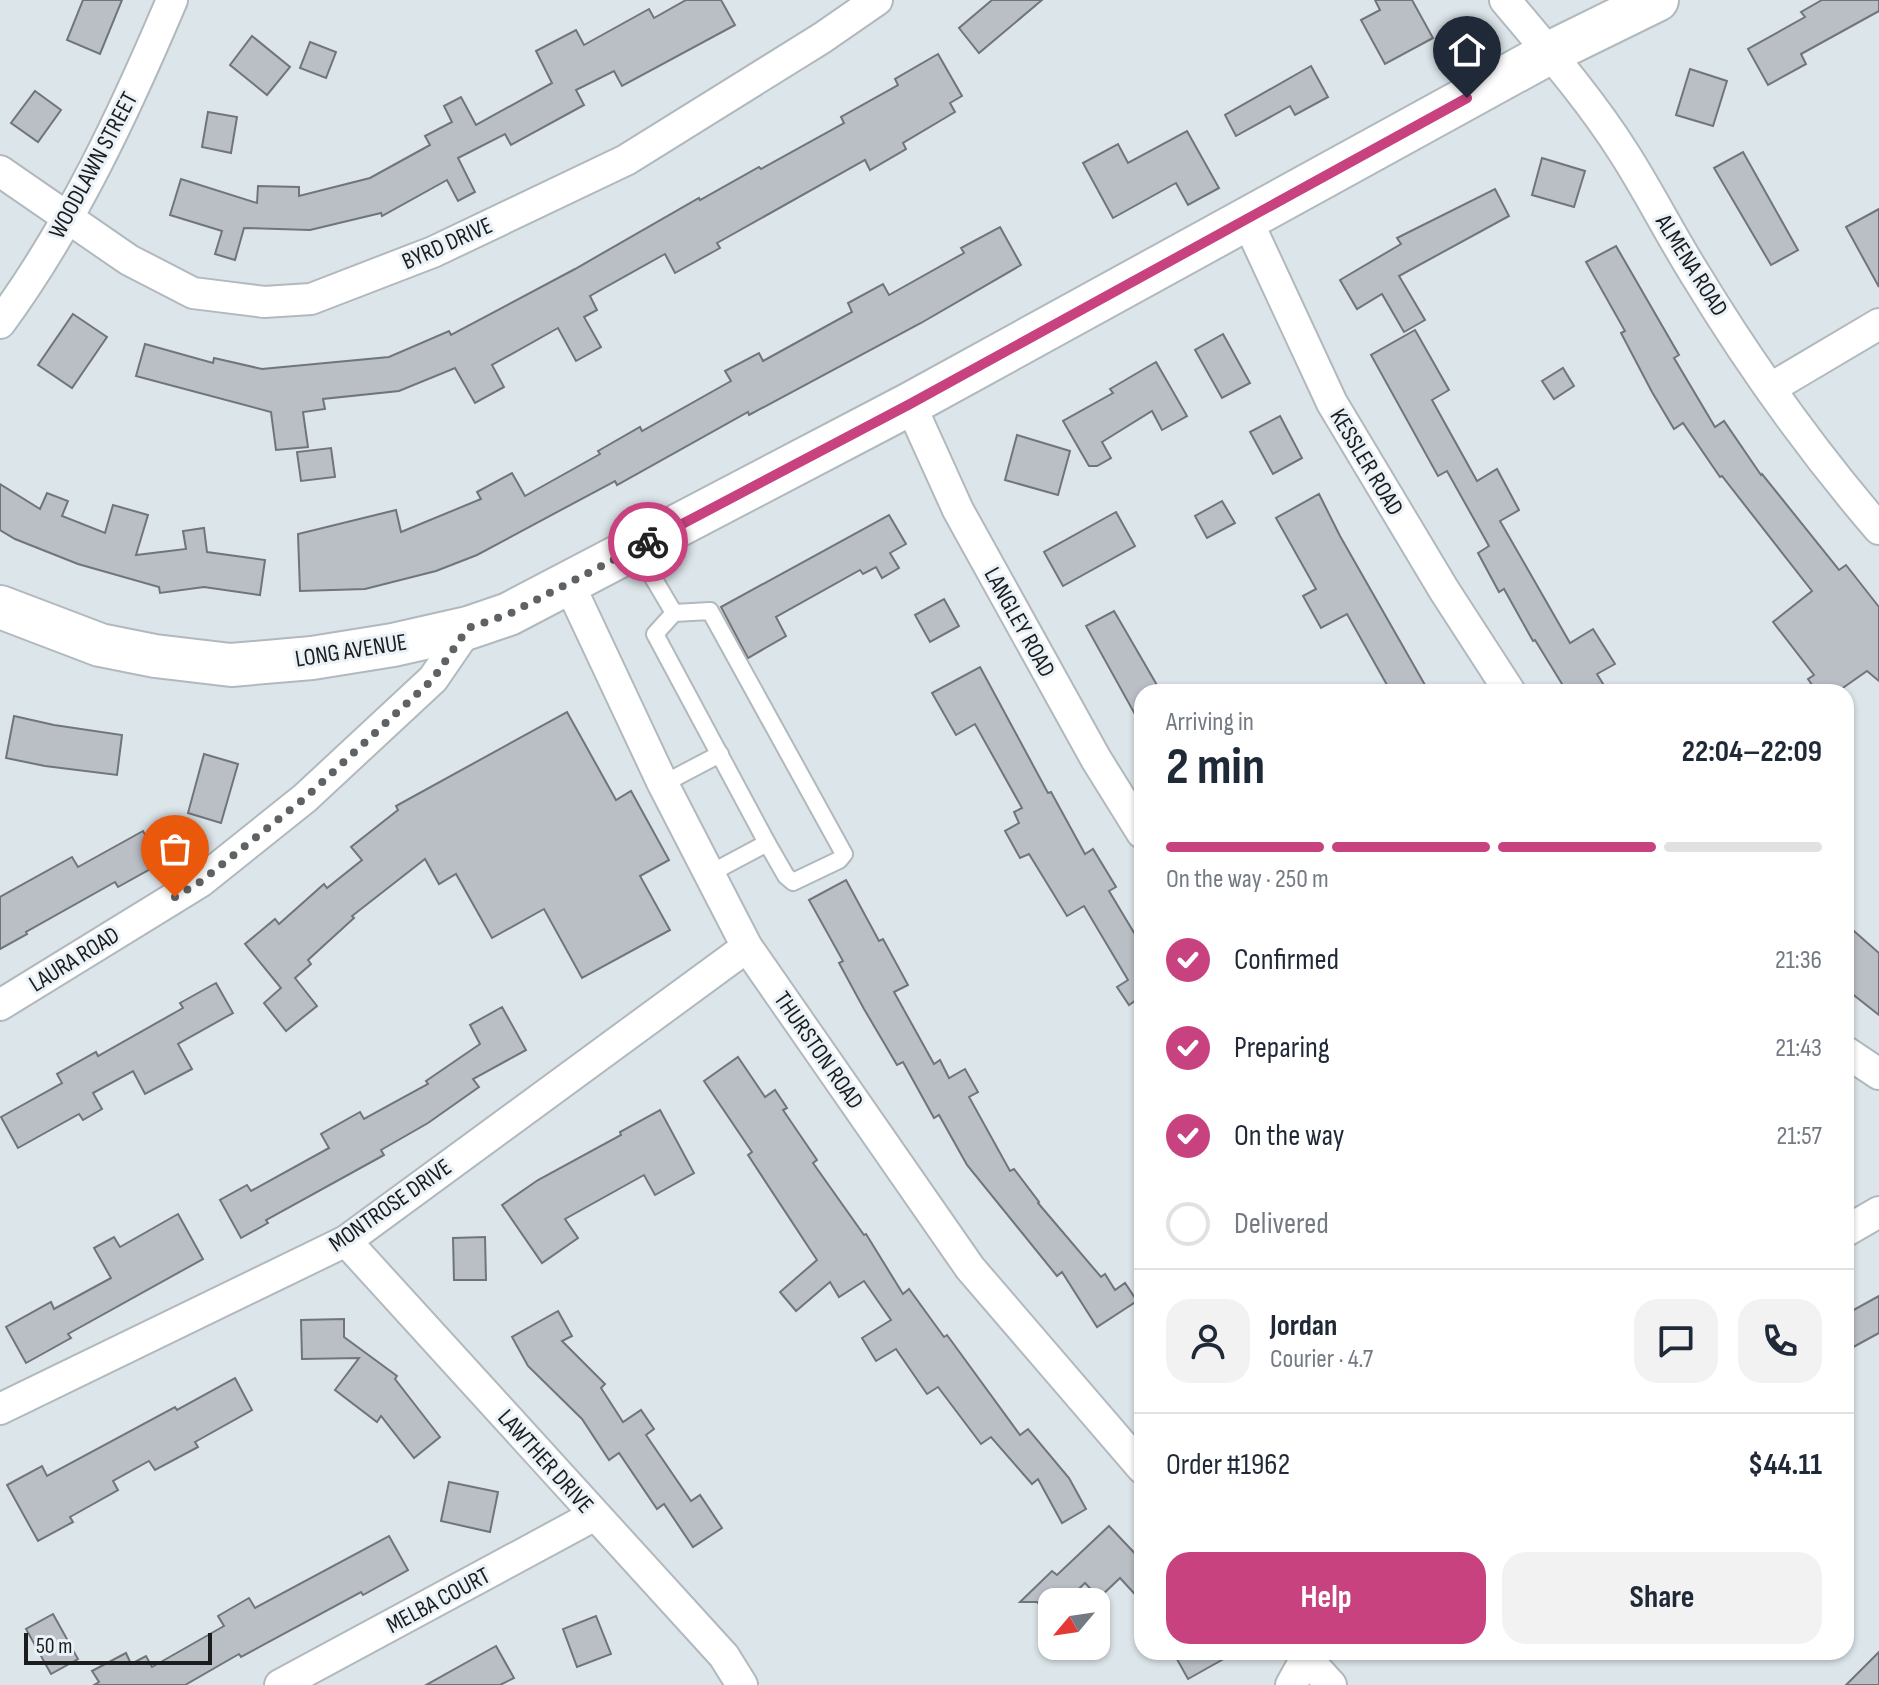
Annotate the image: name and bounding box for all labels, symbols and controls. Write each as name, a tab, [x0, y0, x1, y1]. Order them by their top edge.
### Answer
pin	[1433, 16, 1501, 98]
icon: home	[1445, 28, 1489, 72]
street label: WOODLAWN STREET	[43, 87, 144, 244]
street label: ALMENA ROAD	[1648, 208, 1734, 321]
street label: BYRD DRIVE	[398, 211, 497, 276]
street label: KESSLER ROAD	[1323, 404, 1410, 521]
courier	[608, 502, 688, 582]
icon: bike	[626, 520, 670, 564]
street label: LANGLEY ROAD	[978, 562, 1062, 682]
street label: LONG AVENUE	[293, 627, 409, 674]
text: Arriving in	[1166, 707, 1254, 738]
text: 22:04–22:09	[1682, 734, 1822, 770]
text: 2 min	[1166, 736, 1265, 799]
pin	[141, 815, 209, 897]
icon: bag	[153, 827, 197, 871]
text: On the way · 250 m	[1166, 864, 1329, 895]
street label: LAURA ROAD	[24, 920, 125, 998]
icon: check	[1166, 938, 1210, 982]
text: Confirmed	[1234, 942, 1339, 978]
text: 21:36	[1775, 945, 1822, 976]
street label: THURSTON ROAD	[767, 986, 870, 1115]
icon: check	[1166, 1026, 1210, 1070]
text: Preparing	[1234, 1030, 1330, 1066]
text: 21:43	[1775, 1033, 1822, 1064]
icon: check	[1166, 1114, 1210, 1158]
text: On the way	[1234, 1118, 1344, 1154]
text: 21:57	[1776, 1121, 1822, 1152]
street label: MONTROSE DRIVE	[323, 1152, 457, 1258]
text: Delivered	[1234, 1206, 1329, 1242]
button: person	[1166, 1299, 1250, 1383]
button: chat	[1634, 1299, 1718, 1383]
button: phone	[1738, 1299, 1822, 1383]
text: Jordan	[1270, 1308, 1337, 1344]
text: Courier · 4.7	[1270, 1344, 1373, 1375]
street label: LAWTHER DRIVE	[491, 1403, 600, 1519]
text: Order #1962	[1166, 1447, 1290, 1483]
text: $44.11	[1748, 1447, 1822, 1483]
button: Help	[1166, 1552, 1486, 1644]
button: Share	[1502, 1552, 1822, 1644]
street label: MELBA COURT	[381, 1561, 495, 1640]
north arrow	[1038, 1588, 1110, 1660]
map controls	[1038, 1588, 1110, 1660]
scale bar	[24, 1629, 212, 1665]
text: 50 m	[36, 1633, 72, 1660]

